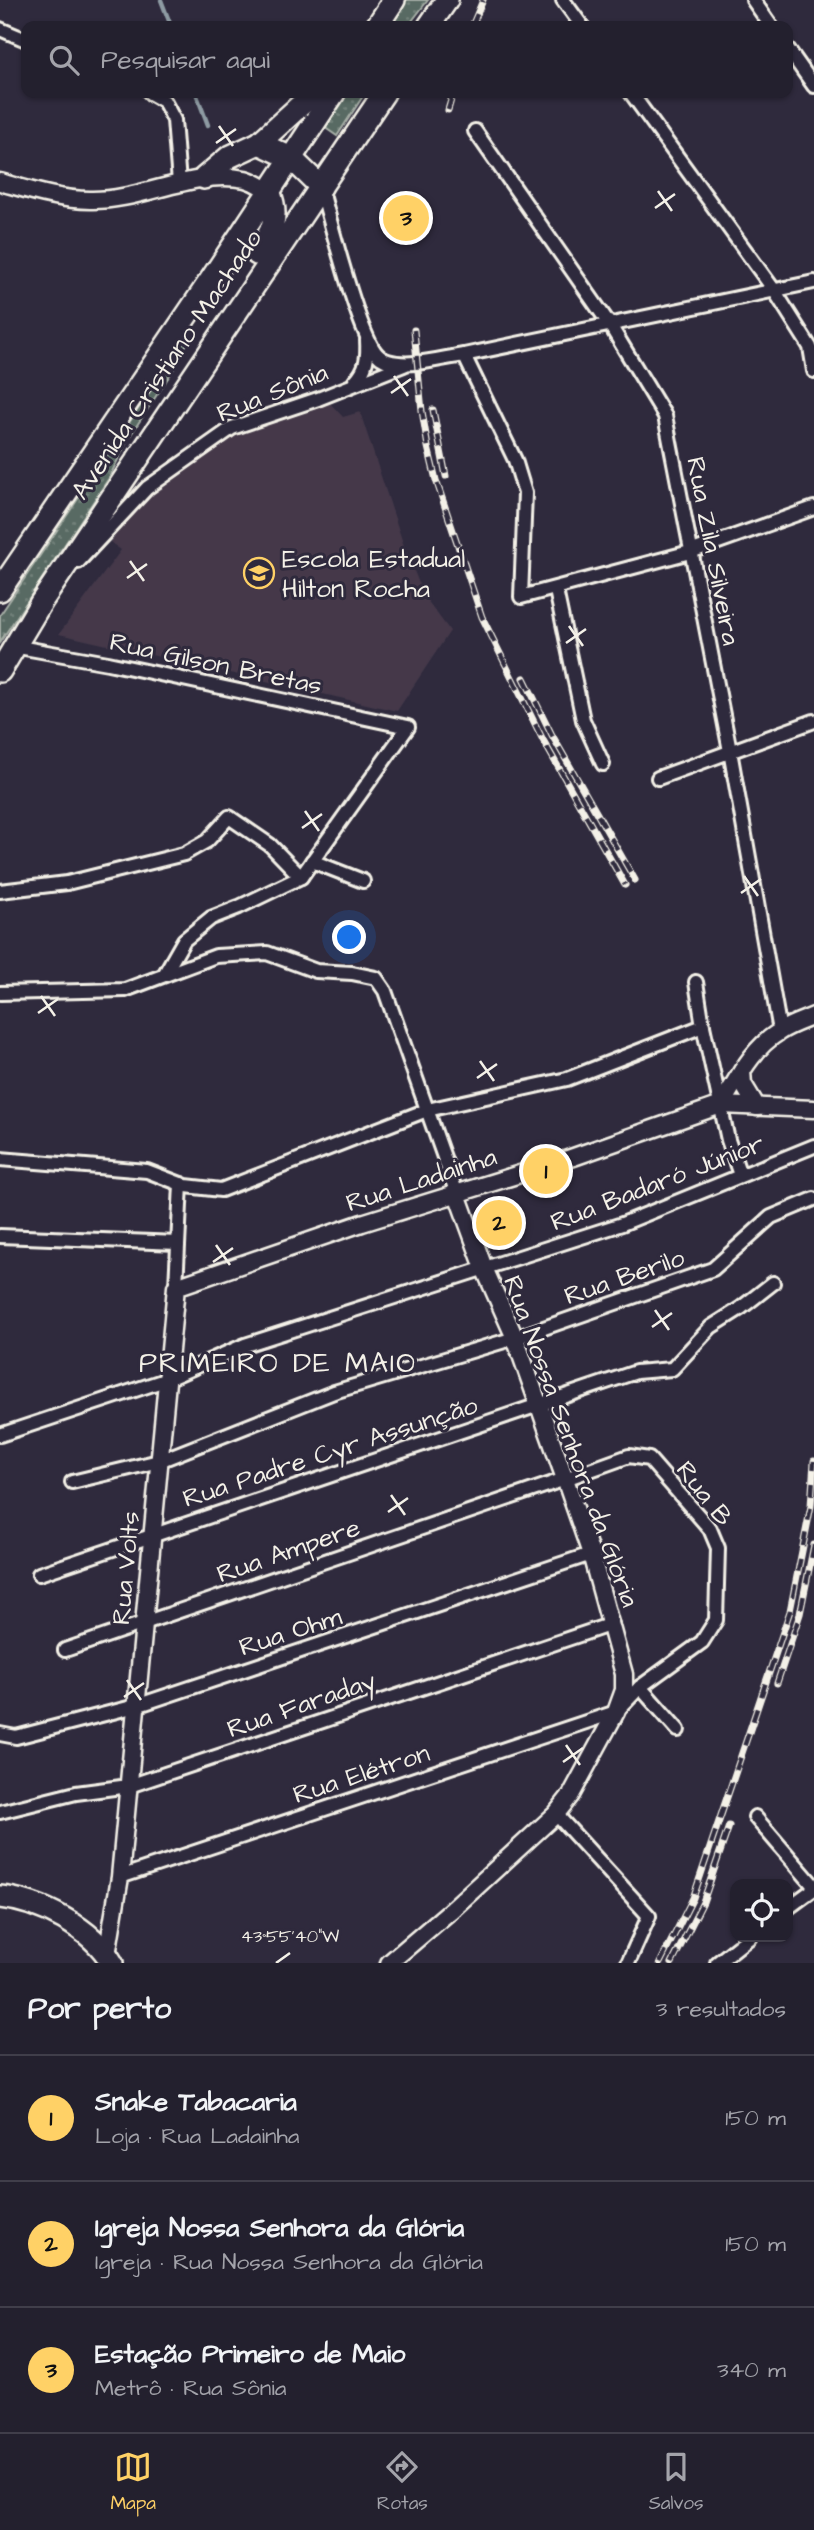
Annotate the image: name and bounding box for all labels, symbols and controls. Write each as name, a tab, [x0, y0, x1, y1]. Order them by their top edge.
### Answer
search box	[21, 21, 793, 98]
icon: search	[45, 41, 83, 79]
text: Pesquisar aqui	[101, 42, 270, 78]
pin: 3	[383, 192, 429, 244]
street label: Avenida Cristiano Machado	[63, 222, 271, 507]
street label: Rua Sônia	[211, 354, 333, 432]
street label: Rua Zila Silveira	[677, 454, 749, 648]
place label: Escola Estadual Hilton Rocha	[282, 541, 465, 607]
school or university icon: Escola Estadual Hilton Rocha	[242, 556, 276, 590]
street label: Rua Gilson Bretas	[106, 624, 325, 704]
your location	[332, 920, 366, 954]
street label: Rua Badaró Júnior	[545, 1126, 769, 1240]
street label: Rua Ladainha	[341, 1139, 501, 1221]
pin: 1	[523, 1145, 569, 1197]
pin: 2	[476, 1197, 522, 1249]
street label: Rua Berilo	[559, 1239, 690, 1314]
street label: Rua Nossa Senhora da Glória	[494, 1271, 648, 1612]
district label: PRIMEIRO DE MAIO	[139, 1344, 417, 1383]
street label: Rua Padre Cyr Assunção	[178, 1387, 483, 1519]
street label: Rua B	[667, 1453, 741, 1534]
street label: Rua Volts	[103, 1510, 149, 1626]
street label: Rua Ampere	[212, 1510, 365, 1592]
street label: Rua Ohm	[234, 1598, 347, 1665]
street label: Rua Faraday	[222, 1663, 381, 1749]
street label: Rua Elétron	[289, 1735, 434, 1813]
map controls	[730, 1879, 793, 1942]
button: locate	[730, 1879, 793, 1942]
text: 43°55'40"W	[241, 1924, 339, 1949]
text: Por perto	[28, 1988, 171, 2030]
text: 3 resultados	[656, 1993, 786, 2025]
text: Snake Tabacaria	[95, 2084, 297, 2120]
text: 1	[50, 2102, 52, 2134]
text: 150 m	[725, 2102, 786, 2134]
text: Loja · Rua Ladainha	[95, 2120, 299, 2152]
text: Igreja Nossa Senhora da Glória	[95, 2210, 464, 2246]
text: 2	[44, 2228, 58, 2260]
text: 150 m	[725, 2228, 786, 2260]
text: Igreja · Rua Nossa Senhora da Glória	[95, 2246, 483, 2278]
text: Estação Primeiro de Maio	[95, 2336, 405, 2372]
text: 3	[45, 2354, 57, 2386]
text: 340 m	[717, 2354, 786, 2386]
text: Metrô · Rua Sônia	[95, 2372, 286, 2404]
tab: Mapa	[110, 2448, 156, 2517]
tab: Rotas	[377, 2448, 428, 2517]
tab: Salvos	[649, 2448, 704, 2517]

